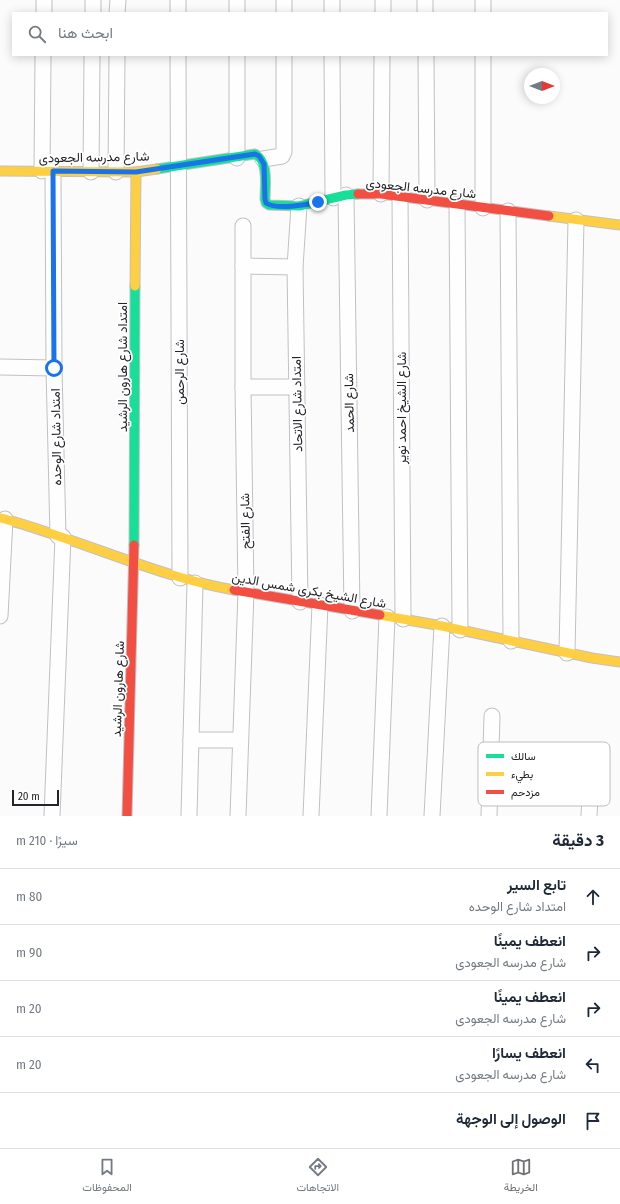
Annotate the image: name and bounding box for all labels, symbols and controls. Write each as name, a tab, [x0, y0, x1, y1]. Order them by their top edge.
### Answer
search box	[12, 12, 608, 56]
icon: search	[26, 23, 48, 45]
text: ابحث هنا	[58, 24, 113, 42]
north arrow	[524, 68, 560, 104]
street label: شارع مدرسه الجعودى	[38, 149, 150, 167]
street label: شارع مدرسه الجعودى	[365, 175, 477, 203]
route end	[309, 193, 327, 211]
street label: امتداد شارع هارون الرشيد	[115, 302, 132, 432]
street label: شارع الرحمن	[172, 339, 189, 405]
street label: شارع الشيخ احمد نوير	[394, 352, 411, 465]
street label: امتداد شارع الاتحاد	[289, 356, 307, 452]
route start	[45, 359, 63, 377]
street label: شارع الحمد	[341, 373, 359, 433]
street label: امتداد شارع الوحده	[48, 388, 66, 486]
street label: شارع الفتح	[237, 493, 255, 549]
street label: شارع الشيخ بكرى شمس الدين	[230, 569, 387, 613]
street label: شارع هارون الرشيد	[109, 641, 129, 737]
legend	[478, 742, 610, 806]
text: سالك	[511, 750, 536, 763]
text: بطيء	[511, 768, 533, 784]
text: مزدحم	[511, 786, 540, 800]
scale bar	[12, 788, 59, 807]
text: 20 m	[18, 790, 40, 803]
text: 3 دقيقة	[552, 830, 604, 851]
text: سيرًا · 210 m	[16, 833, 78, 848]
text: تابع السير	[507, 876, 566, 894]
icon: ahead	[582, 886, 604, 908]
text: 80 m	[16, 889, 42, 904]
text: امتداد شارع الوحده	[469, 899, 566, 914]
text: انعطف يمينًا	[494, 932, 566, 950]
icon: right	[582, 942, 604, 964]
text: 90 m	[16, 945, 42, 960]
text: شارع مدرسه الجعودى	[455, 955, 566, 970]
text: انعطف يمينًا	[494, 988, 566, 1006]
icon: right	[582, 998, 604, 1020]
text: 20 m	[16, 1001, 42, 1016]
text: شارع مدرسه الجعودى	[455, 1011, 566, 1026]
text: انعطف يسارًا	[492, 1044, 566, 1062]
icon: left	[582, 1054, 604, 1076]
text: 20 m	[16, 1057, 42, 1072]
text: شارع مدرسه الجعودى	[455, 1067, 566, 1082]
text: الوصول إلى الوجهة	[456, 1110, 566, 1128]
icon: arrive	[582, 1110, 604, 1132]
tab: المحفوظات	[82, 1156, 132, 1197]
tab: الاتجاهات	[296, 1156, 339, 1197]
tab: الخريطة	[504, 1156, 538, 1197]

